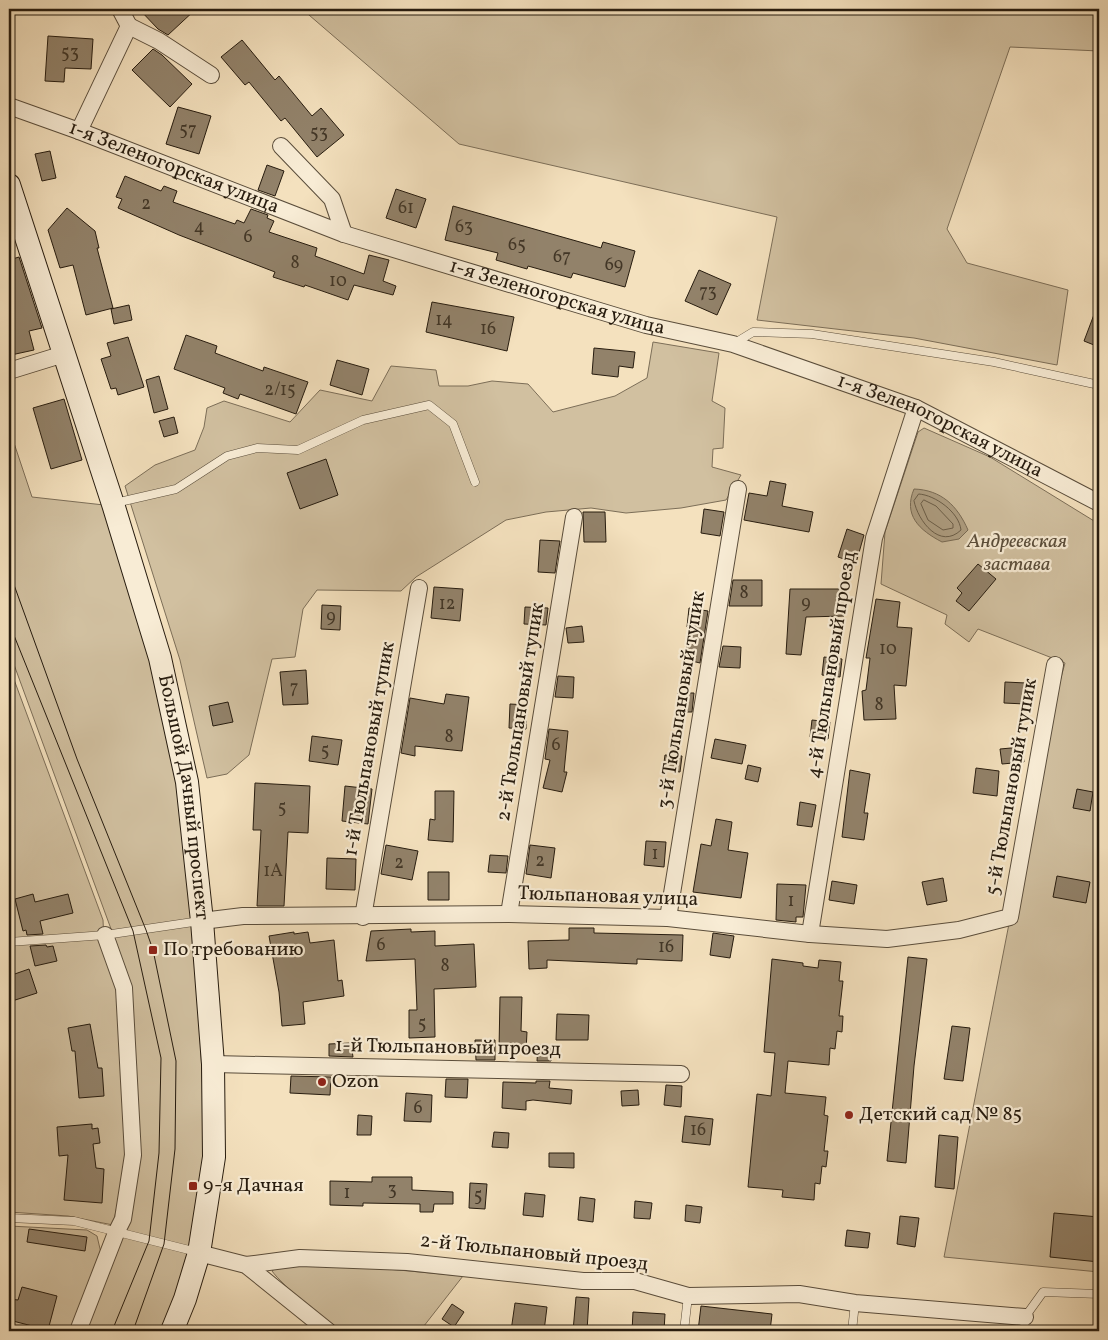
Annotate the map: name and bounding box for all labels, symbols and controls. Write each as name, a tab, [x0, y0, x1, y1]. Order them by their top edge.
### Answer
house number: 53	[61, 41, 79, 66]
street label: 1-я Зеленогорская улица	[65, 114, 283, 221]
house number: 57	[179, 118, 197, 143]
house number: 53	[310, 121, 328, 146]
house number: 2	[141, 192, 151, 217]
house number: 61	[398, 196, 414, 221]
house number: 4	[194, 215, 204, 240]
house number: 63	[455, 215, 473, 240]
house number: 6	[243, 225, 253, 250]
house number: 65	[508, 233, 526, 258]
house number: 67	[553, 245, 571, 270]
house number: 8	[290, 251, 300, 276]
street label: 1-я Зеленогорская улица	[446, 252, 667, 343]
house number: 69	[605, 253, 623, 278]
house number: 10	[329, 269, 347, 294]
house number: 73	[699, 280, 717, 305]
house number: 14	[435, 308, 453, 333]
house number: 16	[480, 317, 496, 342]
street label: 1-я Зеленогорская улица	[833, 367, 1048, 485]
house number: 2/15	[264, 378, 296, 403]
park label: Андреевская застава	[966, 528, 1067, 579]
street label: 4-й Тюльпановый проезд	[800, 549, 864, 781]
house number: 8	[739, 581, 749, 606]
street label: 3-й Тюльпановый тупик	[651, 589, 713, 811]
house number: 9	[801, 591, 811, 616]
house number: 12	[439, 592, 455, 617]
street label: 2-й Тюльпановый тупик	[490, 600, 552, 823]
house number: 9	[326, 605, 336, 630]
house number: 10	[879, 637, 897, 662]
street label: 1-й Тюльпановый тупик	[337, 639, 403, 859]
street label: Большой Дачный проспект	[150, 672, 216, 922]
house number: 7	[290, 676, 298, 701]
street label: 5-й Тюльпановый тупик	[979, 676, 1045, 898]
house number: 8	[874, 693, 884, 718]
house number: 8	[444, 725, 454, 750]
house number: 6	[551, 733, 561, 758]
house number: 5	[321, 739, 329, 764]
house number: 5	[278, 796, 286, 821]
house number: 1	[652, 842, 658, 867]
house number: 2	[535, 849, 545, 874]
house number: 2	[394, 851, 404, 876]
house number: 1А	[263, 859, 283, 884]
street label: Тюльпановая улица	[517, 880, 699, 914]
house number: 1	[788, 889, 794, 914]
house number: 6	[376, 933, 386, 958]
house number: 16	[658, 935, 674, 960]
place label: По требованию	[163, 936, 304, 964]
marker: По требованию	[147, 944, 159, 956]
house number: 8	[440, 954, 450, 979]
house number: 5	[418, 1012, 426, 1037]
street label: 1-й Тюльпановый проезд	[335, 1032, 561, 1064]
place label: Ozon	[332, 1068, 379, 1096]
marker: Ozon	[316, 1076, 328, 1088]
house number: 6	[413, 1096, 423, 1121]
place label: Детский сад № 85	[859, 1101, 1022, 1129]
marker: Детский сад № 85	[843, 1109, 855, 1121]
house number: 16	[690, 1118, 706, 1143]
place label: 9-я Дачная	[203, 1172, 304, 1200]
house number: 3	[387, 1178, 397, 1203]
marker: 9-я Дачная	[187, 1180, 199, 1192]
house number: 1	[344, 1181, 350, 1206]
house number: 5	[474, 1184, 482, 1209]
street label: 2-й Тюльпановый проезд	[418, 1227, 650, 1279]

